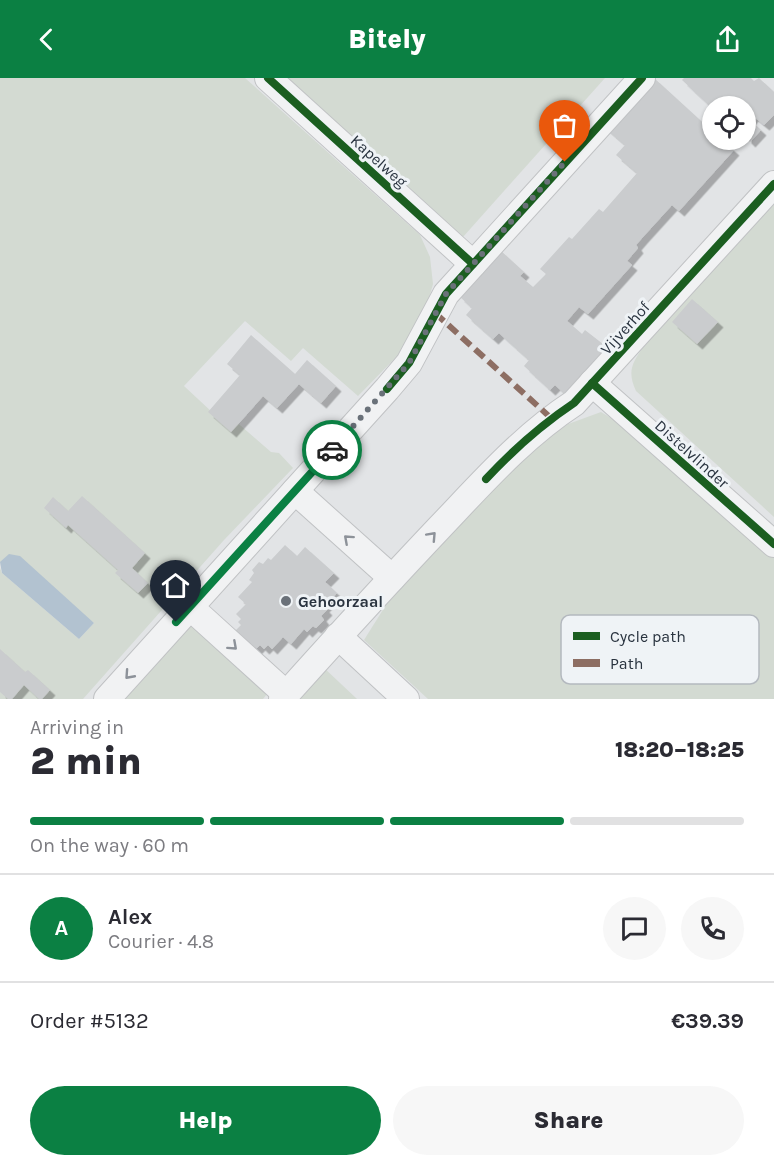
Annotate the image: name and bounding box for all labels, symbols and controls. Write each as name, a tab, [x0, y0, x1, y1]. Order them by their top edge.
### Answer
icon: back	[30, 23, 63, 56]
text: Bitely	[348, 23, 426, 55]
icon: share	[711, 23, 744, 56]
map controls	[702, 96, 756, 150]
button: locate	[702, 96, 756, 150]
pin	[539, 100, 590, 162]
icon: bag	[548, 109, 581, 142]
street label: Kapelweg	[347, 131, 411, 191]
street label: Vijverhof	[596, 297, 654, 358]
street label: Distelvlinder	[651, 416, 733, 492]
courier	[302, 420, 362, 480]
icon: car	[316, 434, 349, 467]
one-way arrow	[425, 532, 436, 542]
one-way arrow	[345, 535, 355, 546]
pin	[150, 560, 201, 622]
icon: home	[159, 569, 192, 602]
place label: Gehoorzaal	[298, 592, 383, 611]
marker: Gehoorzaal	[279, 594, 293, 608]
legend	[561, 615, 759, 684]
text: Cycle path	[610, 627, 686, 646]
one-way arrow	[226, 639, 237, 650]
text: Path	[610, 654, 643, 673]
one-way arrow	[125, 668, 136, 679]
text: Arriving in	[30, 716, 124, 739]
text: 18:20–18:25	[615, 737, 744, 763]
text: 2 min	[30, 738, 142, 784]
text: On the way · 60 m	[30, 834, 189, 857]
button: chat	[603, 897, 666, 960]
button: phone	[681, 897, 744, 960]
text: Alex	[108, 904, 152, 930]
text: A	[55, 915, 68, 941]
text: Courier · 4.8	[108, 930, 214, 953]
text: Order #5132	[30, 1008, 149, 1034]
text: €39.39	[671, 1008, 744, 1034]
button: Help	[30, 1086, 381, 1155]
button: Share	[393, 1086, 744, 1155]

